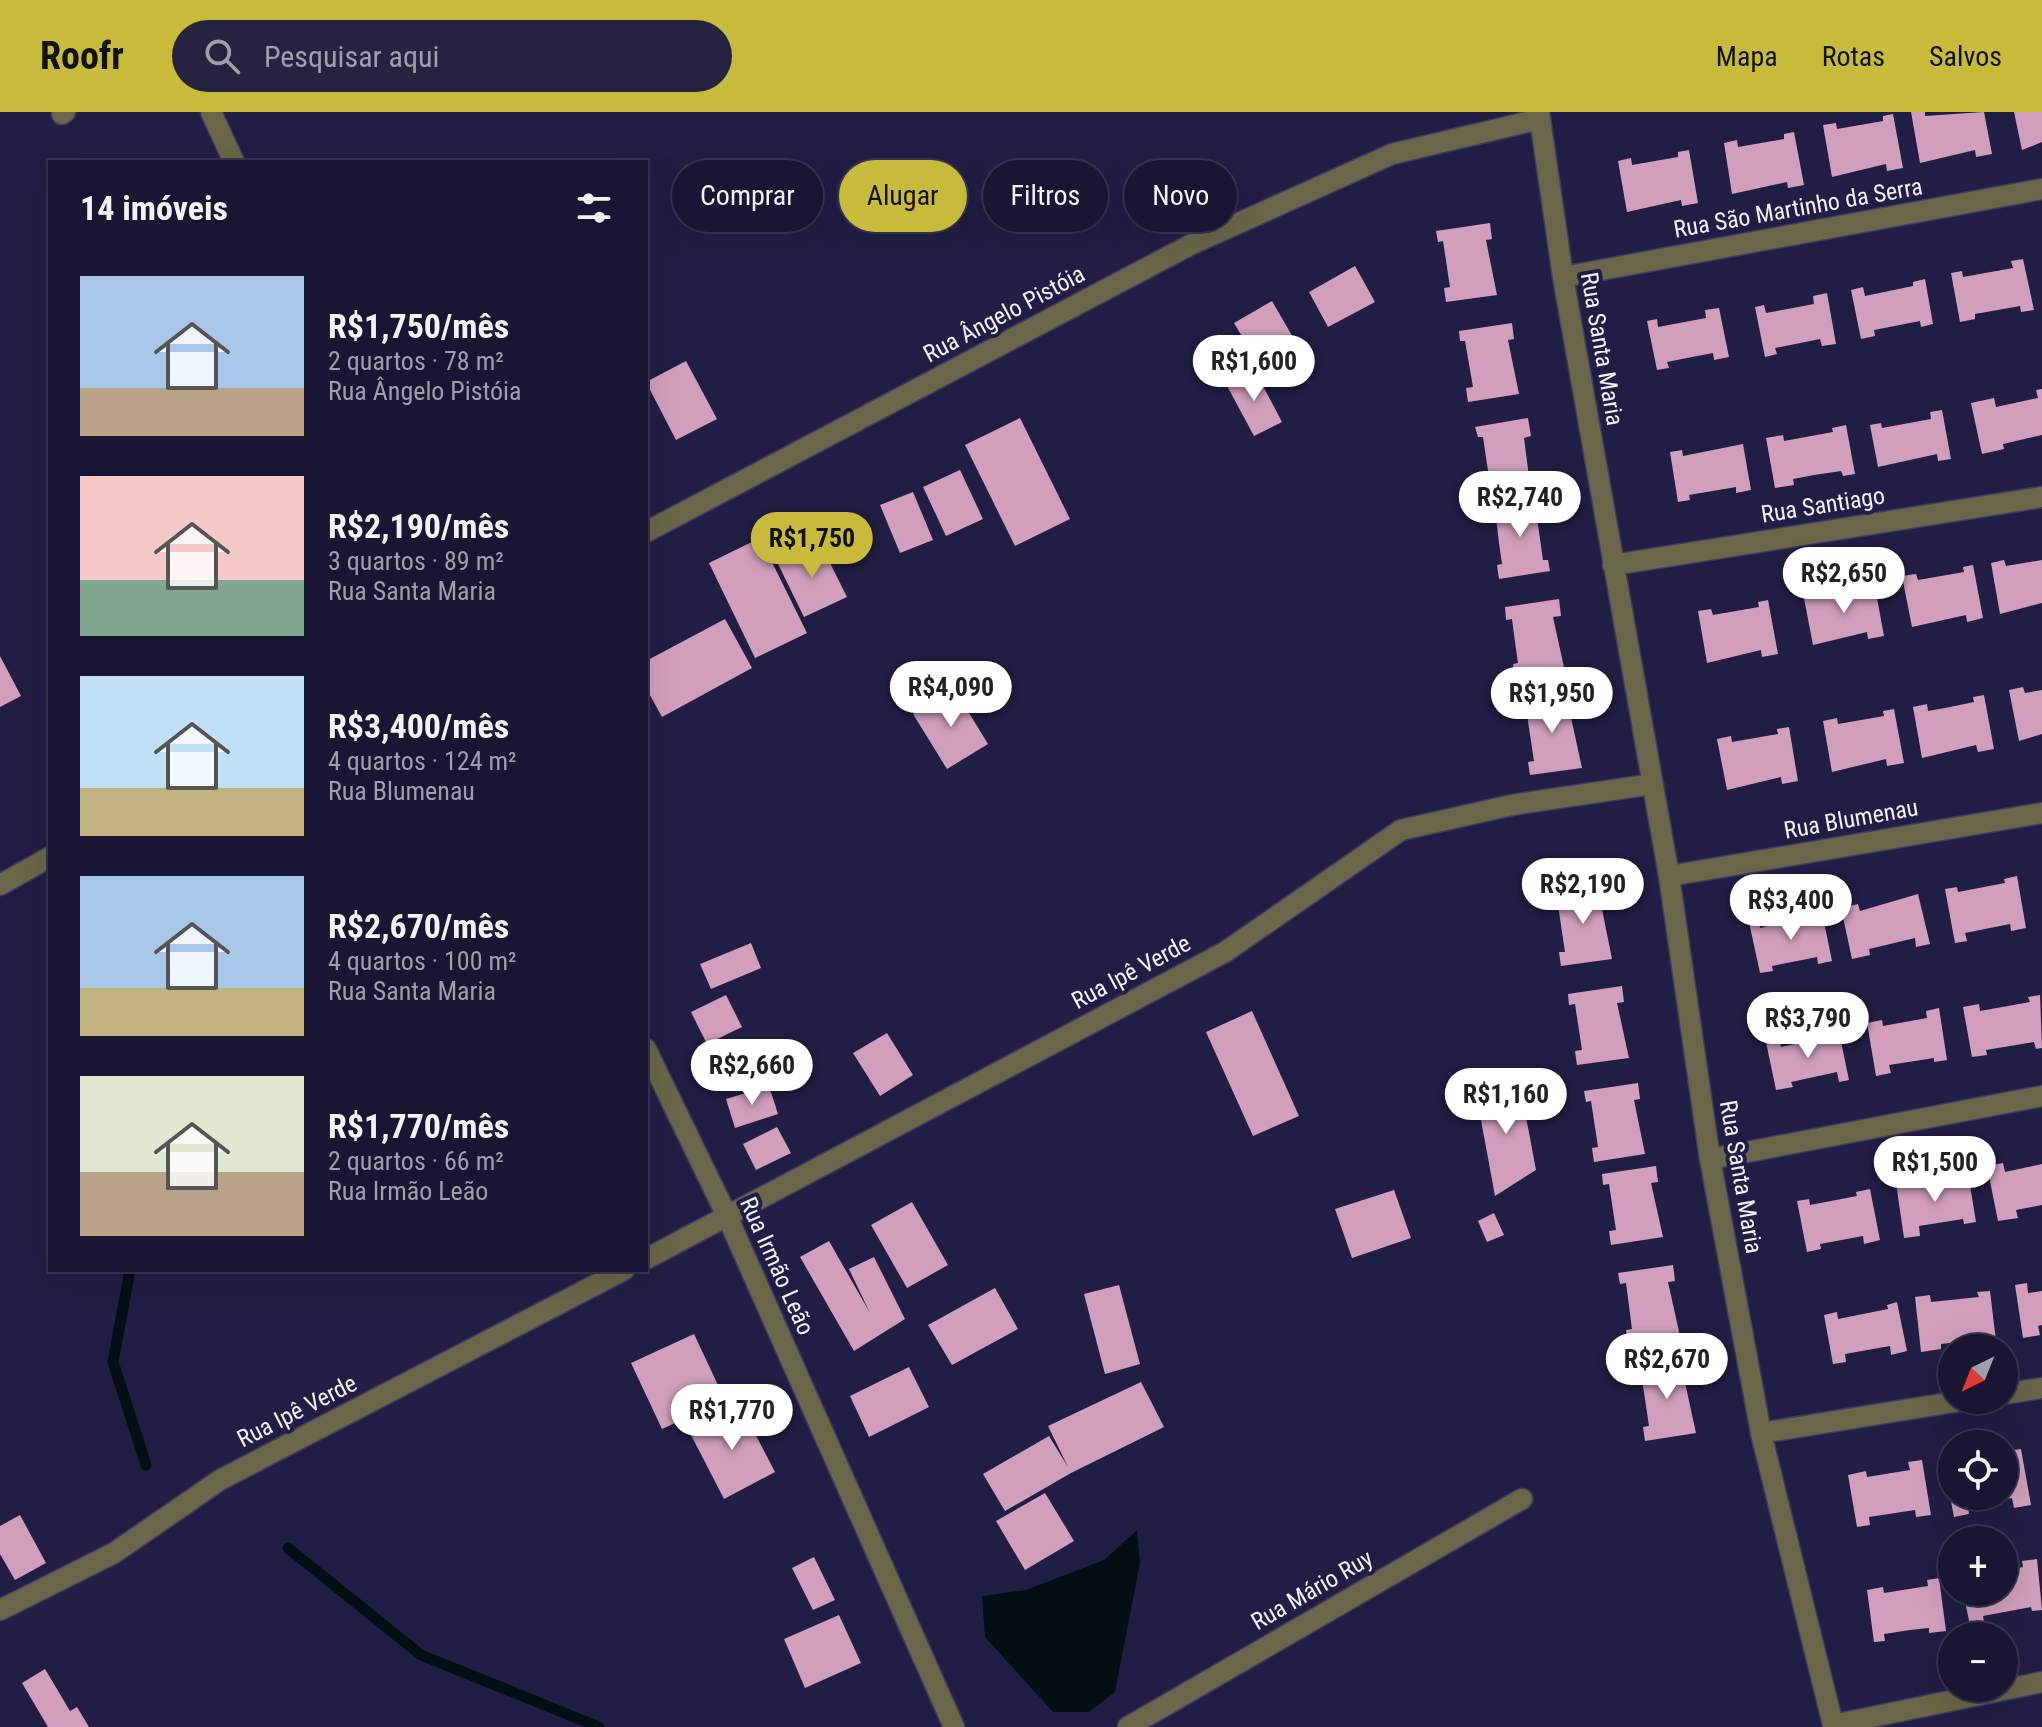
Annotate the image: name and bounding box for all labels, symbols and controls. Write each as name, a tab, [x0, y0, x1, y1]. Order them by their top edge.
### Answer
search box	[172, 20, 732, 92]
text: Roofr	[40, 34, 124, 78]
icon: search	[200, 34, 244, 78]
text: Pesquisar aqui	[264, 39, 439, 74]
text: Mapa	[1716, 40, 1778, 73]
text: Rotas	[1822, 40, 1885, 73]
text: Salvos	[1929, 40, 2002, 73]
chip: Comprar	[672, 160, 823, 232]
chip: Alugar	[839, 160, 967, 232]
chip: Filtros	[983, 160, 1108, 232]
chip: Novo	[1124, 160, 1237, 232]
street label: Rua São Martinho da Serra	[1671, 172, 1925, 244]
icon: filters	[572, 186, 616, 230]
text: 14 imóveis	[80, 188, 228, 228]
street label: Rua Ângelo Pistóia	[919, 260, 1089, 368]
street label: Rua Santa Maria	[1575, 270, 1629, 428]
text: R$1,750/mês	[328, 306, 509, 346]
icon: home	[144, 308, 240, 404]
pin: R$1,600	[1180, 335, 1328, 403]
text: 2 quartos · 78 m²	[328, 346, 504, 376]
text: R$1,600	[1211, 346, 1297, 376]
text: Rua Ângelo Pistóia	[328, 376, 522, 406]
pin: R$2,740	[1446, 471, 1594, 539]
street label: Rua Santiago	[1759, 481, 1887, 529]
text: R$2,740	[1477, 482, 1563, 512]
text: R$2,190/mês	[328, 506, 509, 546]
icon: home	[144, 508, 240, 604]
pin: R$1,750	[738, 512, 886, 580]
text: R$1,750	[769, 523, 855, 553]
text: 3 quartos · 89 m²	[328, 546, 504, 576]
pin: R$2,650	[1770, 547, 1918, 615]
text: R$2,650	[1801, 558, 1887, 588]
text: Rua Santa Maria	[328, 576, 496, 606]
pin: R$4,090	[877, 661, 1025, 729]
pin: R$1,950	[1478, 667, 1626, 735]
text: R$4,090	[908, 672, 994, 702]
text: R$1,950	[1509, 678, 1595, 708]
text: R$3,400/mês	[328, 706, 509, 746]
icon: home	[144, 708, 240, 804]
text: 4 quartos · 124 m²	[328, 746, 517, 776]
text: Rua Blumenau	[328, 776, 475, 806]
street label: Rua Blumenau	[1782, 793, 1920, 845]
pin: R$2,190	[1509, 858, 1657, 926]
text: R$2,190	[1540, 869, 1626, 899]
pin: R$3,400	[1717, 874, 1865, 942]
text: R$3,400	[1748, 885, 1834, 915]
text: R$2,670/mês	[328, 906, 509, 946]
icon: home	[144, 908, 240, 1004]
street label: Rua Ipê Verde	[1067, 929, 1195, 1015]
text: 4 quartos · 100 m²	[328, 946, 517, 976]
text: Rua Santa Maria	[328, 976, 496, 1006]
pin: R$3,790	[1734, 992, 1882, 1060]
text: R$3,790	[1765, 1003, 1851, 1033]
pin: R$2,660	[678, 1039, 826, 1107]
text: R$2,660	[709, 1050, 795, 1080]
pin: R$1,160	[1432, 1068, 1580, 1136]
text: R$1,160	[1463, 1079, 1549, 1109]
street label: Rua Santa Maria	[1714, 1098, 1768, 1256]
text: R$1,770/mês	[328, 1106, 509, 1146]
icon: home	[144, 1108, 240, 1204]
pin: R$1,500	[1861, 1136, 2009, 1204]
text: 2 quartos · 66 m²	[328, 1146, 504, 1176]
text: R$1,500	[1892, 1147, 1978, 1177]
text: Rua Irmão Leão	[328, 1176, 488, 1206]
street label: Rua Irmão Leão	[734, 1193, 820, 1339]
pin: R$2,670	[1593, 1333, 1741, 1401]
north arrow	[1938, 1334, 2018, 1414]
map controls	[1938, 1334, 2018, 1702]
text: R$2,670	[1624, 1344, 1710, 1374]
street label: Rua Ipê Verde	[233, 1369, 361, 1453]
pin: R$1,770	[658, 1384, 806, 1452]
text: R$1,770	[689, 1395, 775, 1425]
button: locate	[1938, 1430, 2018, 1510]
button: +	[1938, 1526, 2018, 1606]
street label: Rua Mário Ruy	[1246, 1544, 1378, 1636]
button: −	[1938, 1622, 2018, 1702]

